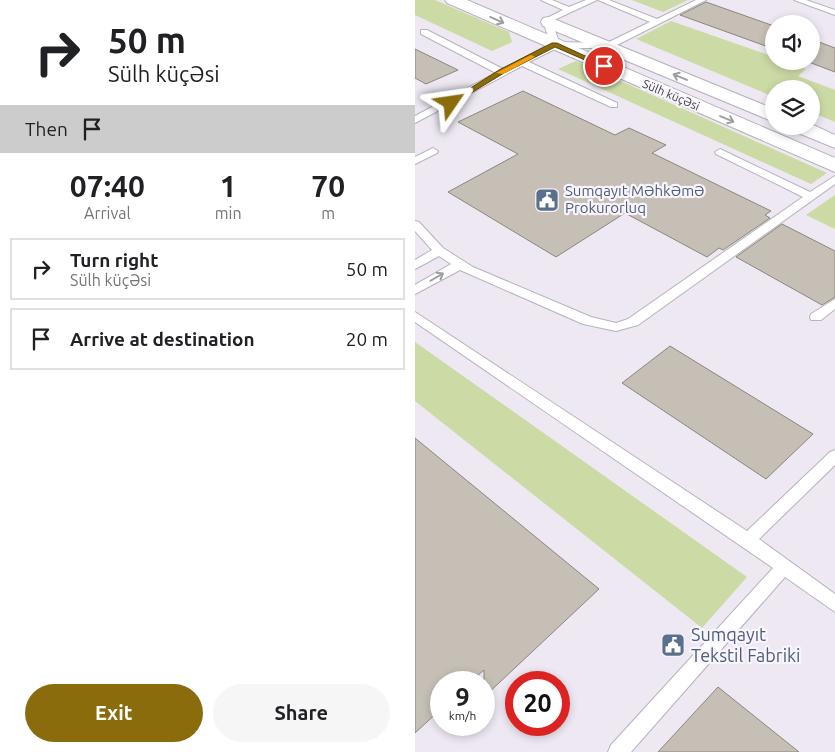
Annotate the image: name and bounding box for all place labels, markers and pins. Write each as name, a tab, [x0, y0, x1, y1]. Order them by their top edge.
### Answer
pin	[583, 45, 625, 87]
place label: Sumqayıt Məhkəmə Prokurorluq	[565, 182, 705, 216]
public building icon: Sumqayıt Məhkəmə Prokurorluq	[534, 187, 560, 213]
place label: Sumqayıt Tekstil Fabriki	[691, 624, 801, 665]
public building icon: Sumqayıt Tekstil Fabriki	[660, 632, 686, 658]

